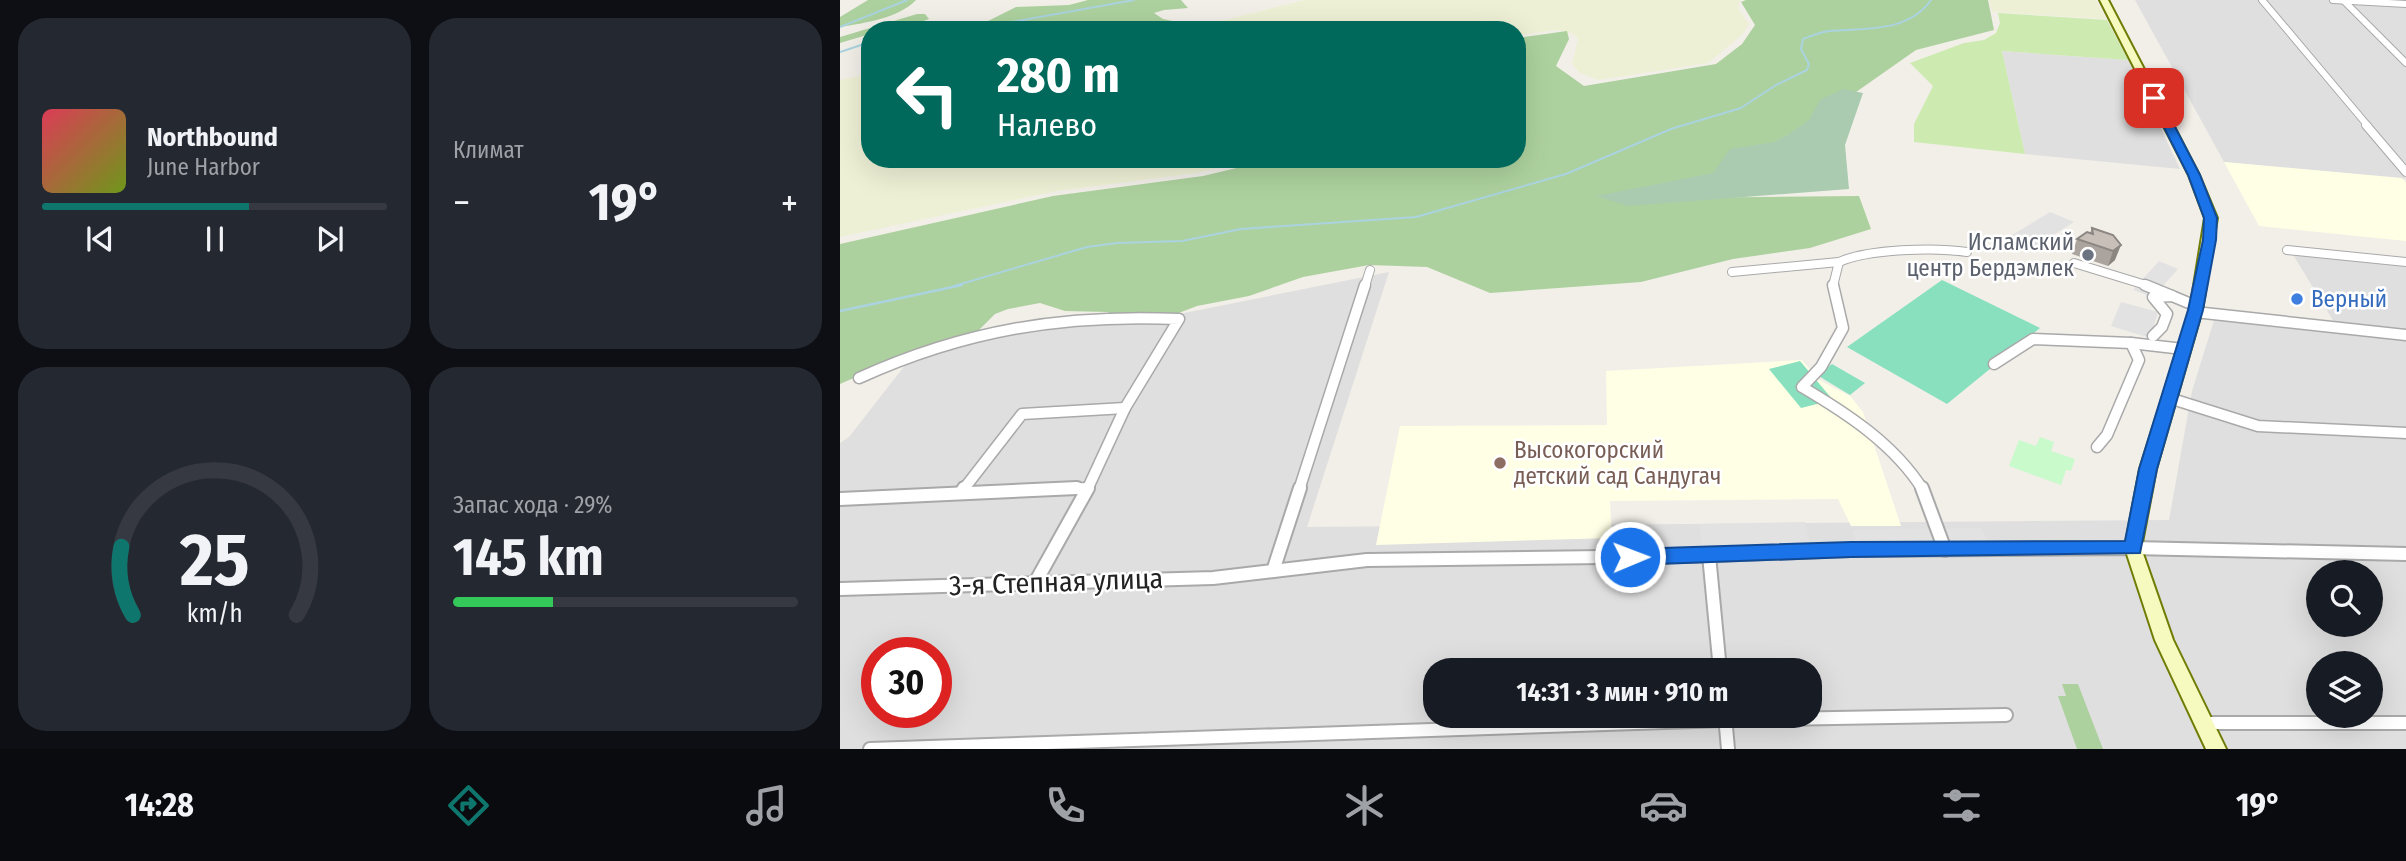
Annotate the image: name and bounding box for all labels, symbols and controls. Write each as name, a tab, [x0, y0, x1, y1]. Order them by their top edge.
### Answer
text: 280 m	[997, 46, 1120, 105]
icon: left	[882, 49, 973, 140]
pin	[2124, 68, 2184, 128]
icon: arrive	[2135, 79, 2173, 117]
text: Налево	[997, 106, 1097, 144]
text: Northbound	[147, 122, 278, 153]
text: Климат	[453, 136, 524, 164]
text: June Harbor	[147, 153, 260, 181]
text: 19°	[589, 171, 662, 234]
text: −	[453, 180, 470, 226]
text: +	[781, 180, 798, 226]
icon: previous	[81, 220, 119, 258]
icon: pause	[196, 220, 234, 258]
icon: next	[311, 220, 349, 258]
place label: Исламский центр Бердэмлек	[1906, 228, 2074, 282]
marker: Исламский центр Бердэмлек	[2080, 247, 2096, 263]
place label: Верный	[2311, 285, 2387, 313]
marker: Верный	[2289, 291, 2305, 307]
place label: Высокогорский детский сад Сандугач	[1514, 436, 1721, 490]
marker: Высокогорский детский сад Сандугач	[1492, 455, 1508, 471]
text: Запас хода · 29%	[453, 491, 613, 519]
text: 25	[179, 517, 249, 604]
position arrow	[1593, 520, 1667, 594]
text: 145 km	[453, 526, 604, 589]
map controls	[2306, 560, 2383, 728]
button: search	[2306, 560, 2383, 637]
street label: 3-я Степная улица	[948, 562, 1164, 602]
text: km/h	[187, 599, 242, 629]
speed limit sign: 30	[861, 637, 952, 728]
button: layers	[2306, 651, 2383, 728]
text: 14:31 · 3 мин · 910 m	[1517, 677, 1728, 708]
icon: directions	[444, 781, 493, 830]
icon: music	[742, 781, 791, 830]
icon: phone	[1041, 781, 1090, 830]
icon: climate	[1340, 781, 1389, 830]
icon: car	[1639, 781, 1688, 830]
icon: filters	[1937, 781, 1986, 830]
text: 14:28	[125, 786, 194, 824]
text: 19°	[2236, 786, 2281, 824]

